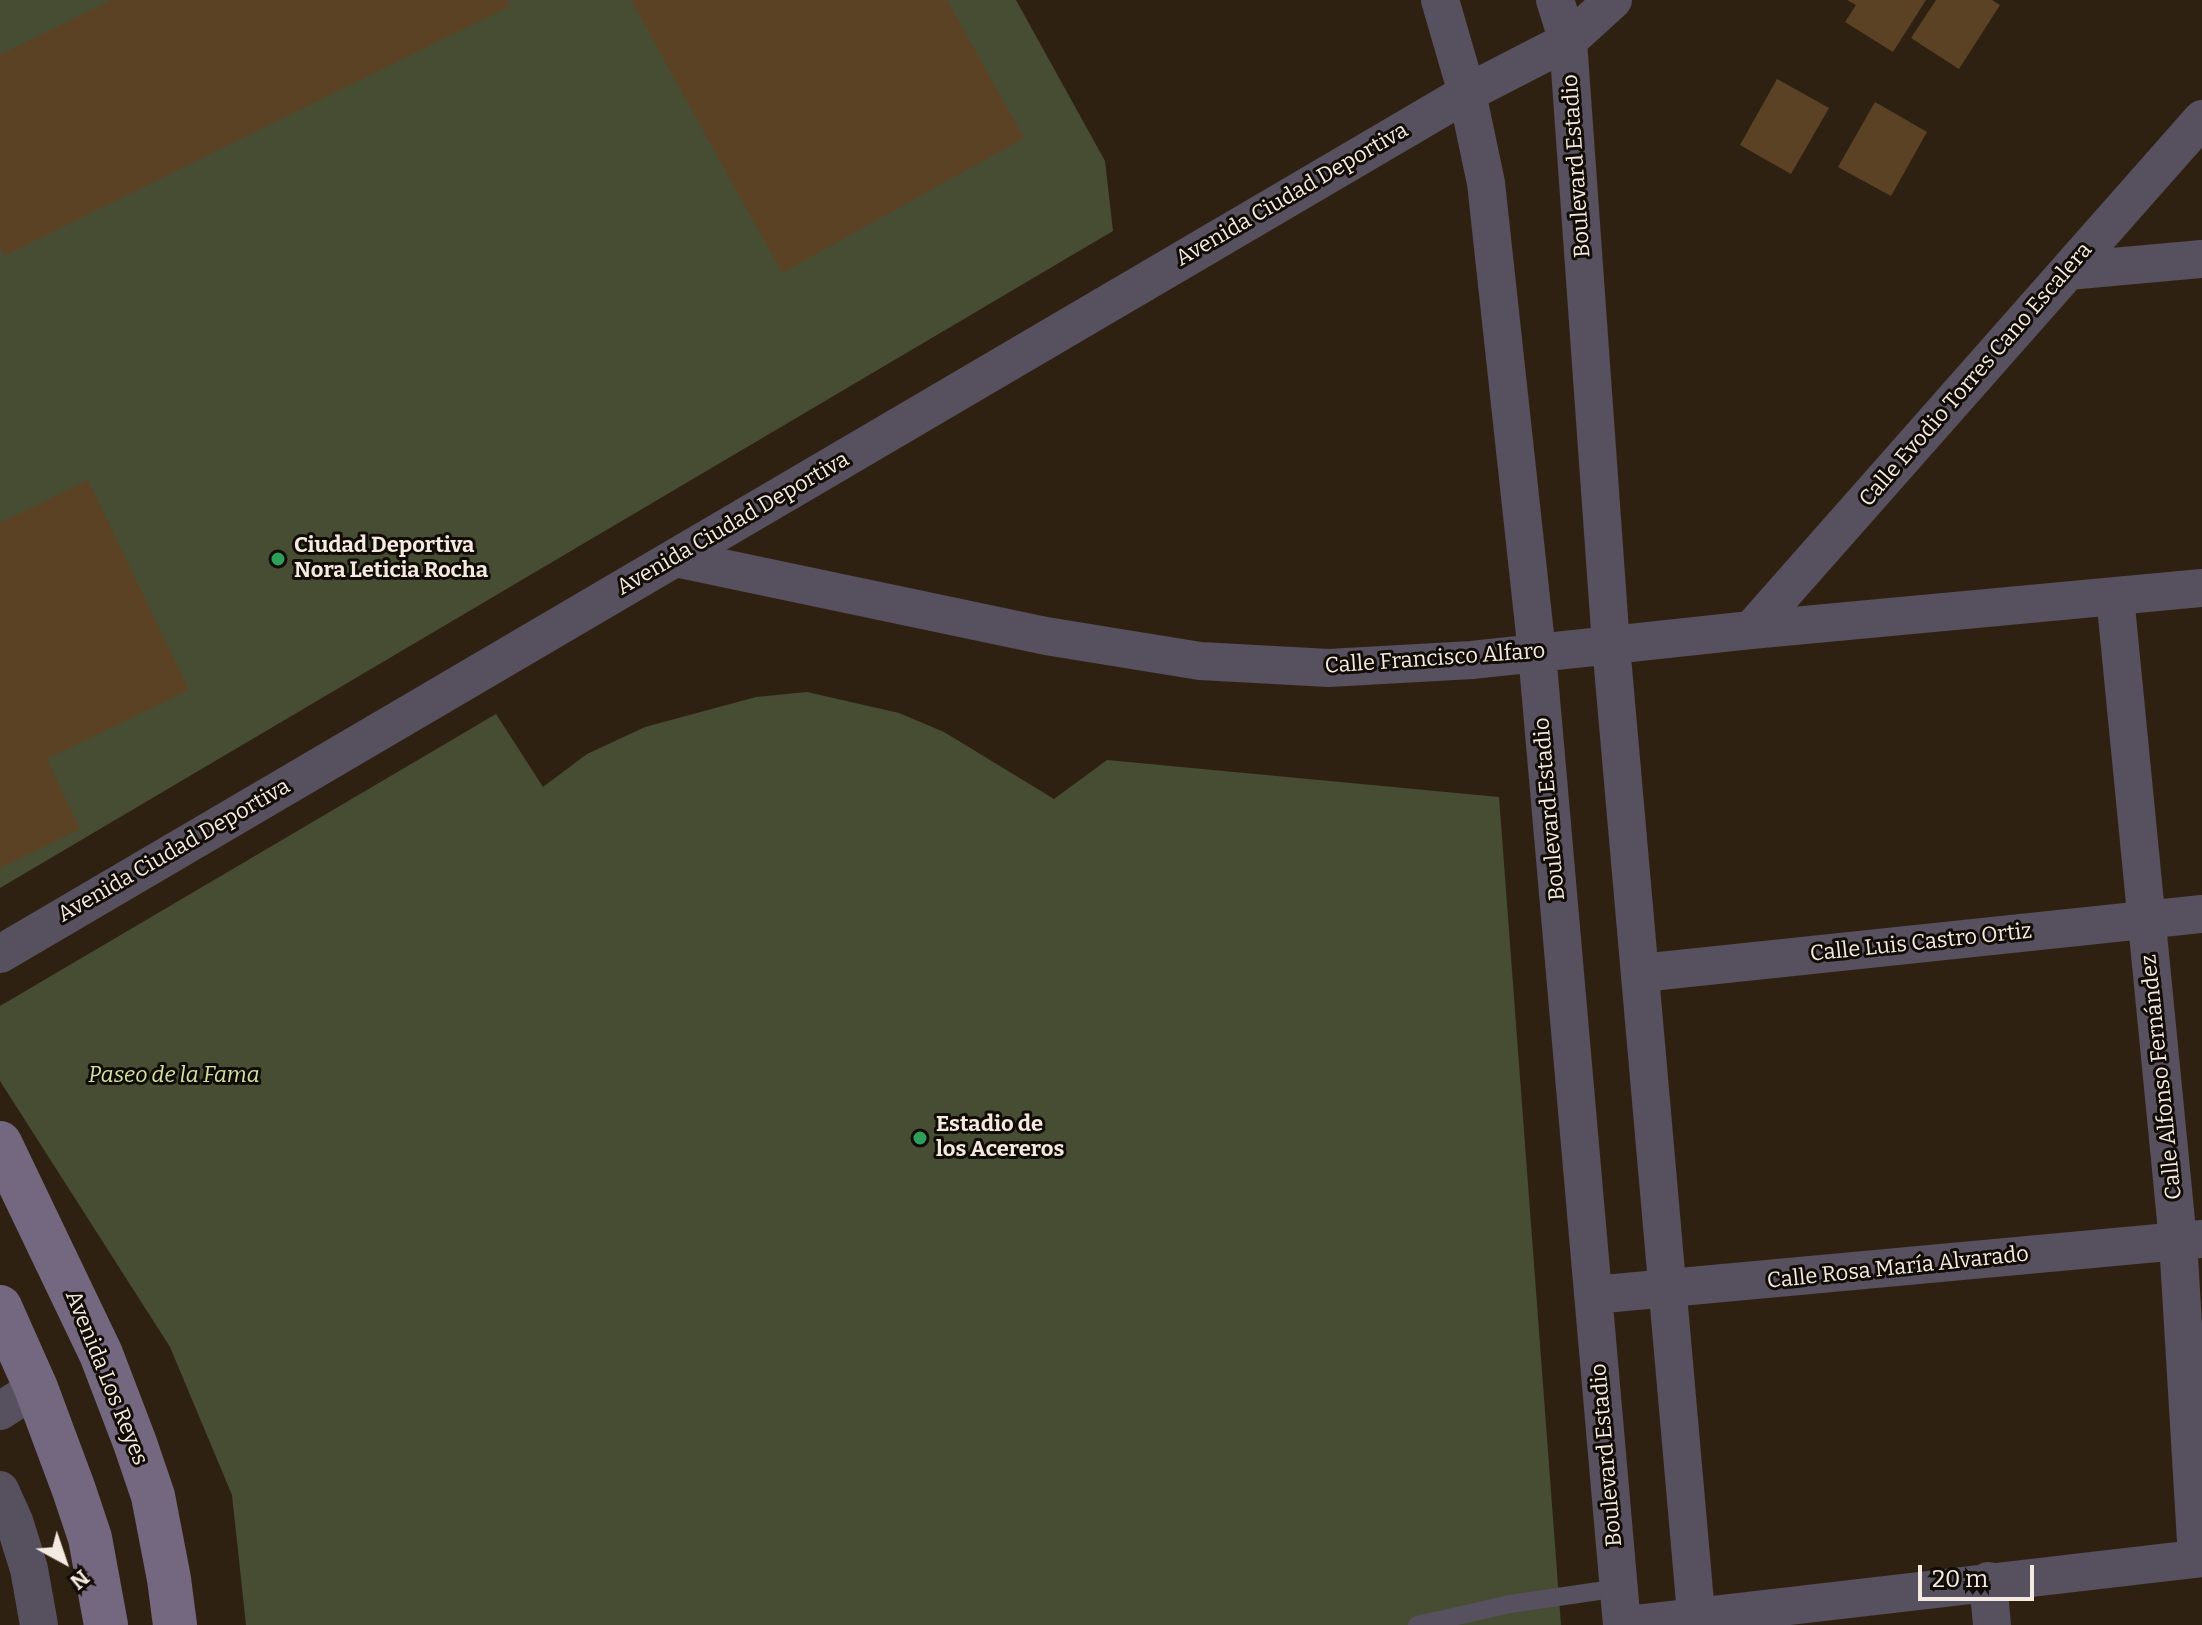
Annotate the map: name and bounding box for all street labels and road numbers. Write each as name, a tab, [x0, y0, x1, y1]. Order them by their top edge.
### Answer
street label: Boulevard Estadio	[1557, 73, 1597, 259]
street label: Avenida Ciudad Deportiva	[1171, 118, 1413, 272]
street label: Calle Evodio Torres Cano Escalera	[1854, 238, 2098, 512]
street label: Avenida Ciudad Deportiva	[612, 447, 854, 601]
street label: Calle Francisco Alfaro	[1324, 638, 1546, 680]
street label: Boulevard Estadio	[1529, 716, 1571, 902]
street label: Avenida Ciudad Deportiva	[53, 774, 295, 928]
street label: Calle Luis Castro Ortiz	[1809, 918, 2033, 968]
street label: Calle Alfonso Fernández	[2136, 953, 2188, 1201]
street label: Calle Rosa María Alvarado	[1766, 1241, 2030, 1295]
street label: Avenida Los Reyes	[59, 1287, 153, 1469]
street label: Boulevard Estadio	[1586, 1362, 1628, 1548]

